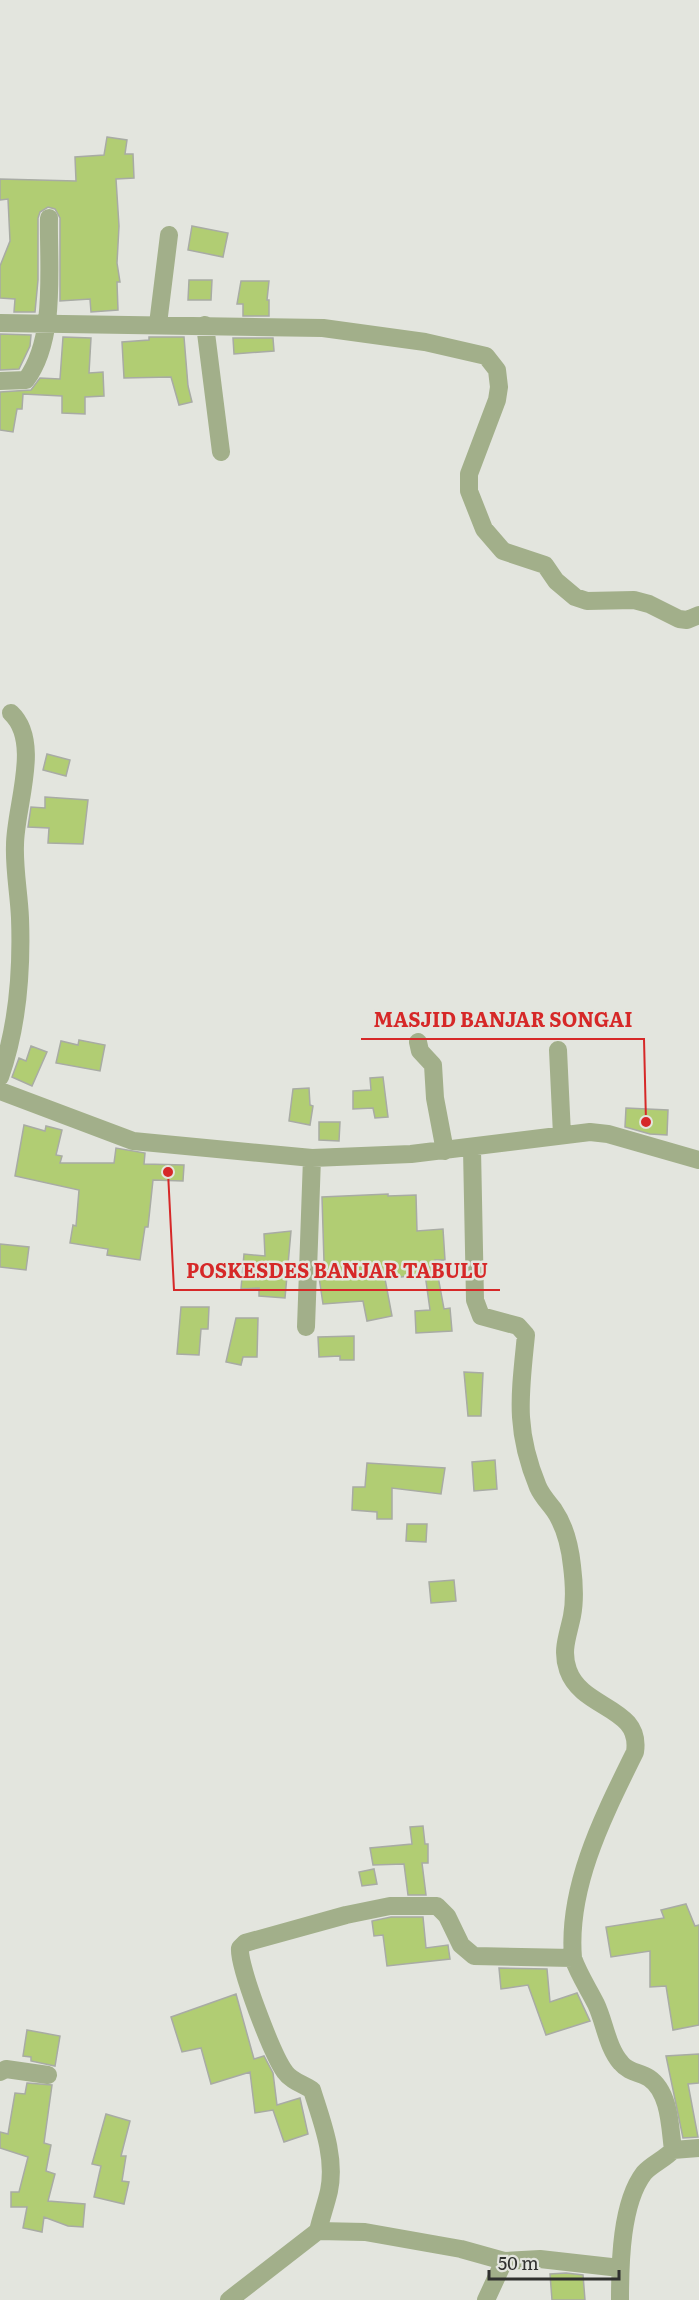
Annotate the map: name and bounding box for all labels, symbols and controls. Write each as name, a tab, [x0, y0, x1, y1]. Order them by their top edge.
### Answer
callout: MASJID BANJAR SONGAI	[361, 1001, 644, 1039]
text: MASJID BANJAR SONGAI	[373, 1003, 633, 1033]
callout: POSKESDES BANJAR TABULU	[174, 1252, 500, 1290]
text: POSKESDES BANJAR TABULU	[186, 1254, 488, 1284]
scale bar	[489, 2243, 620, 2281]
text: 50 m	[498, 2249, 539, 2276]

